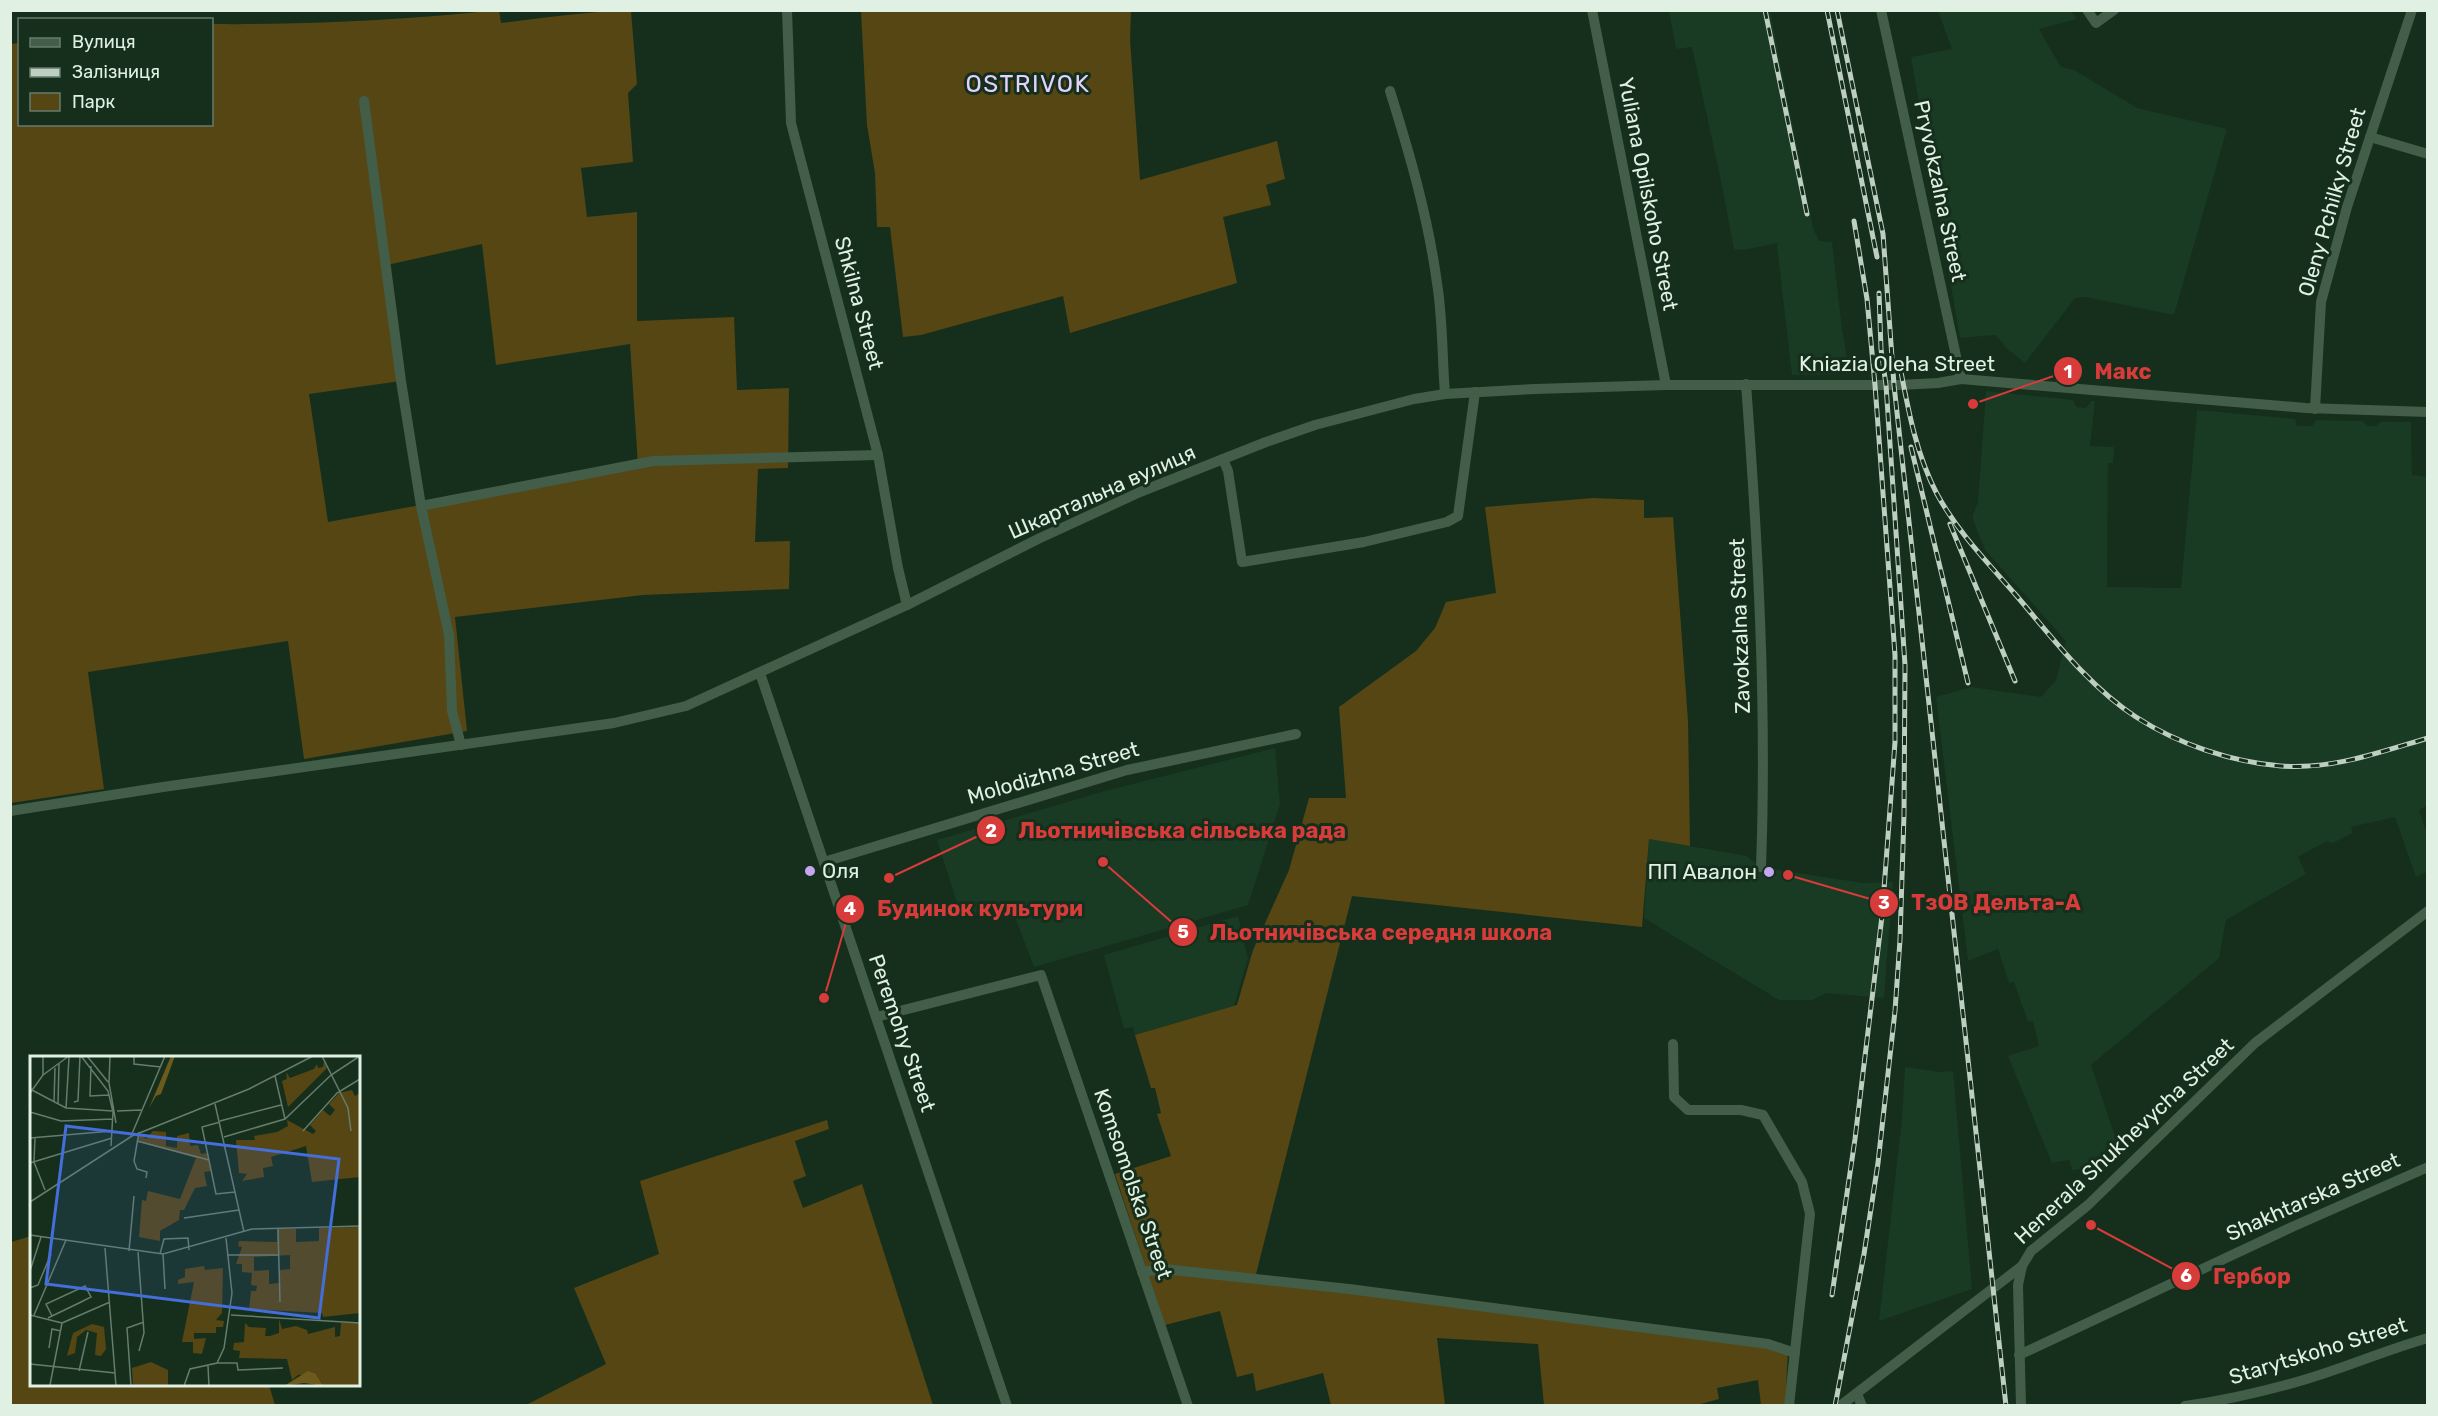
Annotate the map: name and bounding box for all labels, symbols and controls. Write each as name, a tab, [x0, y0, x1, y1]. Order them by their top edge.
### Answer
legend	[18, 18, 213, 126]
text: Вулиця	[72, 31, 136, 53]
text: Залізниця	[72, 61, 160, 83]
district label: OSTRIVOK	[965, 70, 1091, 98]
street label: Yuliana Opilskoho Street	[1614, 75, 1683, 313]
text: Парк	[72, 91, 116, 113]
street label: Pryvokzalna Street	[1909, 98, 1972, 284]
street label: Oleny Pchilky Street	[2293, 105, 2370, 299]
street label: Shkilna Street	[830, 233, 889, 372]
street label: Kniazia Oleha Street	[1799, 351, 1995, 376]
callout: Макс	[2053, 351, 2164, 391]
text: Макс	[2094, 358, 2152, 385]
text: 1	[2064, 361, 2072, 383]
street label: Шкартальна вулиця	[1004, 439, 1199, 544]
street label: Zavokzalna Street	[1724, 538, 1755, 714]
street label: Molodizhna Street	[964, 736, 1141, 809]
callout: Льотничівська сільська рада	[976, 810, 1358, 850]
text: Льотничівська сільська рада	[1018, 817, 1346, 844]
text: 2	[985, 820, 997, 842]
place label: Оля	[822, 858, 860, 883]
place label: ПП Авалон	[1647, 859, 1757, 884]
marker: Оля	[803, 864, 817, 878]
marker: ПП Авалон	[1762, 865, 1776, 879]
callout: ТзОВ Дельта-А	[1869, 883, 2093, 923]
callout: Будинок культури	[835, 889, 1095, 929]
text: ТзОВ Дельта-А	[1911, 889, 2081, 916]
text: 3	[1878, 892, 1890, 914]
text: Будинок культури	[877, 895, 1083, 922]
text: 4	[844, 898, 856, 920]
callout: Льотничівська середня школа	[1168, 912, 1564, 952]
text: Льотничівська середня школа	[1210, 919, 1552, 946]
text: 5	[1177, 921, 1189, 943]
street label: Peremohy Street	[864, 951, 941, 1115]
street label: Henerala Shukhevycha Street	[2009, 1032, 2238, 1249]
inset map	[30, 1056, 360, 1386]
street label: Komsomolska Street	[1089, 1085, 1178, 1283]
street label: Shakhtarska Street	[2222, 1147, 2404, 1246]
callout: Гербор	[2171, 1256, 2303, 1296]
text: Гербор	[2213, 1263, 2291, 1290]
text: 6	[2180, 1265, 2192, 1287]
street label: Starytskoho Street	[2226, 1312, 2410, 1389]

